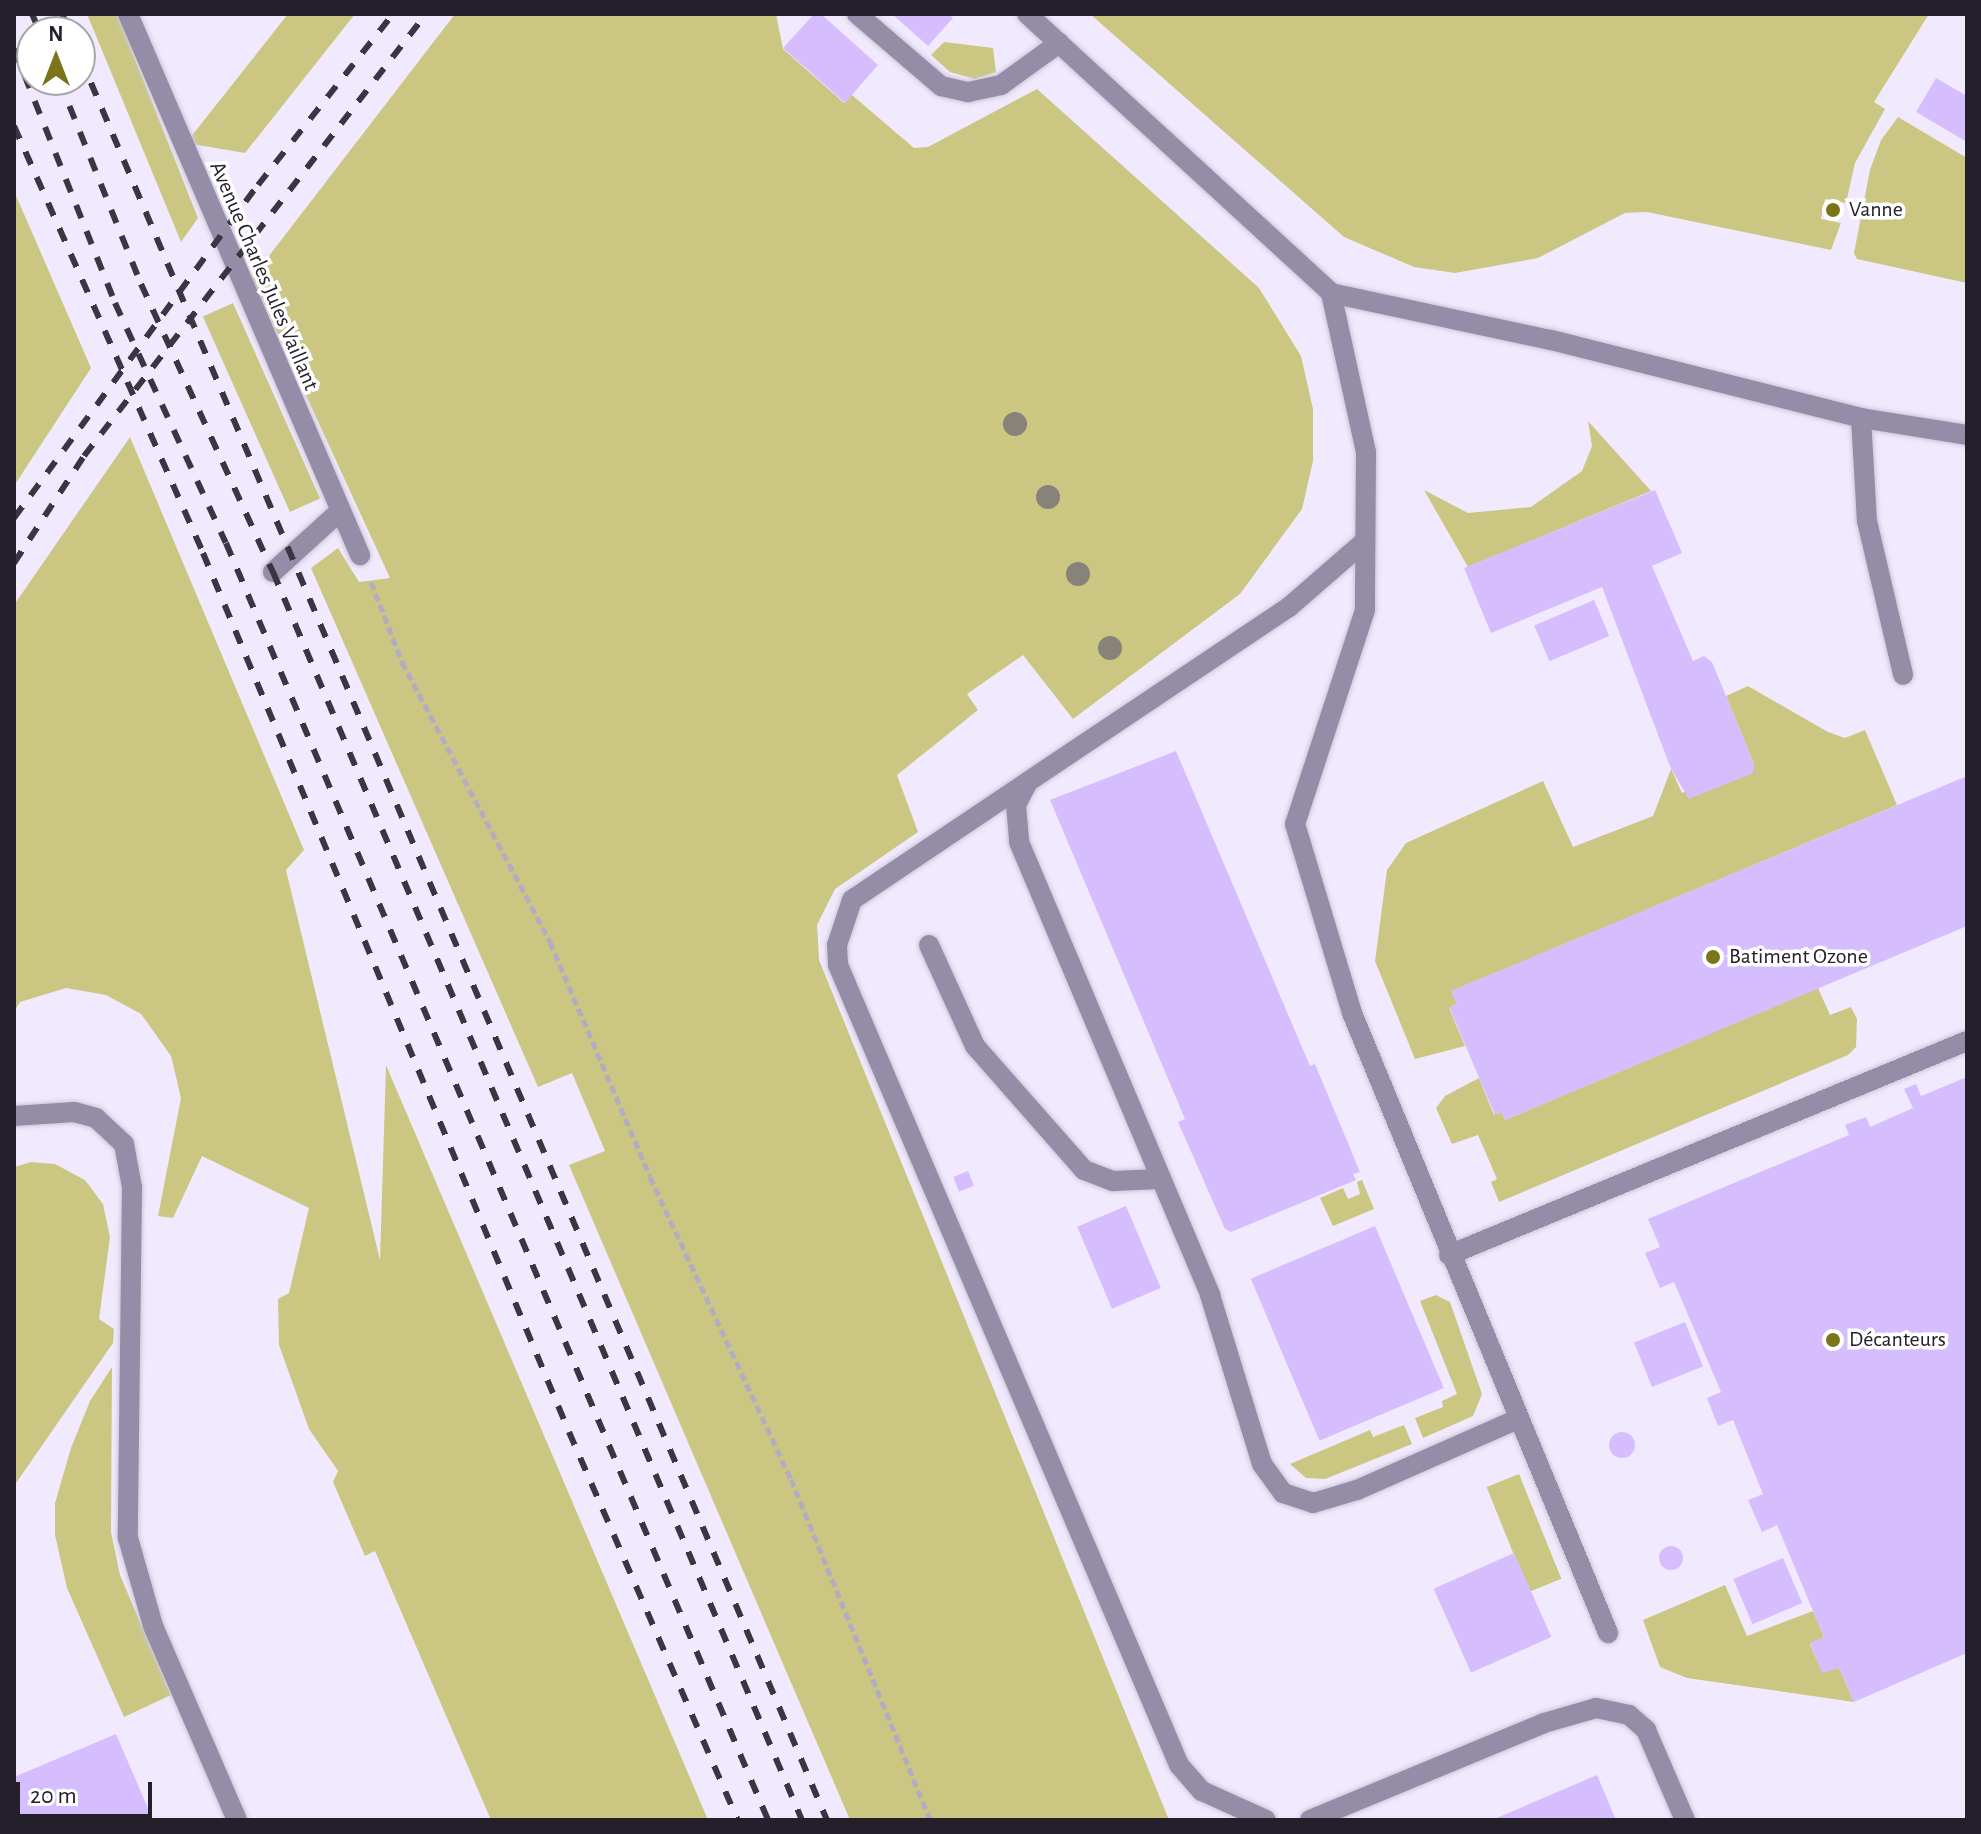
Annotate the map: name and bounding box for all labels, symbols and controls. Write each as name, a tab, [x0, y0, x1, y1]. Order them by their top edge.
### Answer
north arrow	[16, 16, 96, 96]
text: N	[48, 23, 64, 45]
street label: Avenue Charles Jules Vaillant	[204, 158, 324, 394]
place label: Vanne	[1849, 197, 1903, 223]
marker: Vanne	[1824, 201, 1842, 219]
place label: Batiment Ozone	[1729, 944, 1868, 970]
marker: Batiment Ozone	[1704, 948, 1722, 966]
place label: Décanteurs	[1849, 1327, 1946, 1353]
marker: Décanteurs	[1824, 1331, 1842, 1349]
scale bar	[20, 1766, 156, 1816]
text: 20 m	[30, 1784, 77, 1808]

